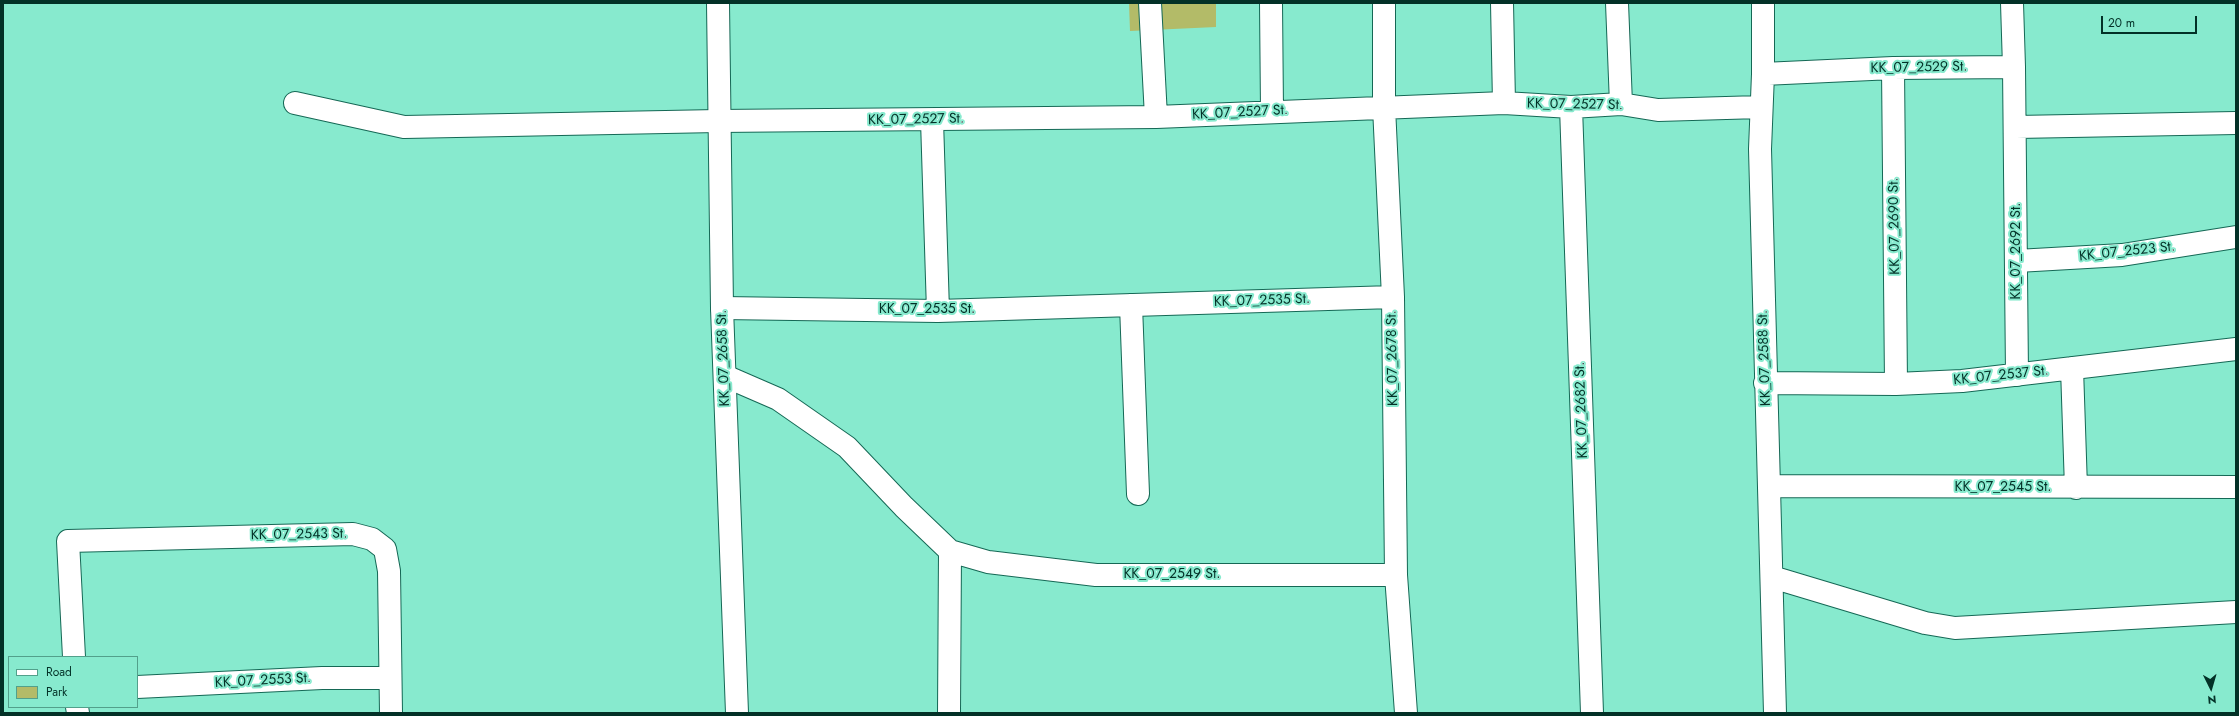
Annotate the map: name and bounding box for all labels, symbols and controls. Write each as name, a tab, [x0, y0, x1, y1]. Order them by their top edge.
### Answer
scale bar	[2103, 8, 2199, 34]
text: 20 m	[2108, 14, 2135, 32]
street label: KK_07_2529 St.	[1870, 59, 1968, 77]
street label: KK_07_2527 St.	[1527, 96, 1623, 114]
street label: KK_07_2527 St.	[1192, 102, 1288, 124]
street label: KK_07_2527 St.	[868, 111, 964, 129]
street label: KK_07_2690 St.	[1886, 177, 1904, 275]
street label: KK_07_2692 St.	[2009, 202, 2025, 300]
street label: KK_07_2523 St.	[2078, 239, 2176, 265]
street label: KK_07_2535 St.	[1214, 291, 1310, 311]
street label: KK_07_2535 St.	[879, 302, 975, 318]
street label: KK_07_2658 St.	[714, 309, 734, 407]
street label: KK_07_2678 St.	[1384, 310, 1402, 406]
street label: KK_07_2588 St.	[1755, 310, 1775, 406]
street label: KK_07_2682 St.	[1572, 361, 1592, 459]
street label: KK_07_2537 St.	[1953, 363, 2049, 389]
street label: KK_07_2545 St.	[1955, 480, 2051, 496]
street label: KK_07_2543 St.	[251, 526, 347, 544]
street label: KK_07_2549 St.	[1123, 567, 1221, 583]
legend	[8, 656, 138, 708]
text: Road	[46, 663, 72, 681]
north arrow	[2191, 668, 2231, 708]
street label: KK_07_2553 St.	[214, 670, 312, 692]
text: Park	[46, 683, 67, 701]
text: N	[2207, 692, 2217, 708]

